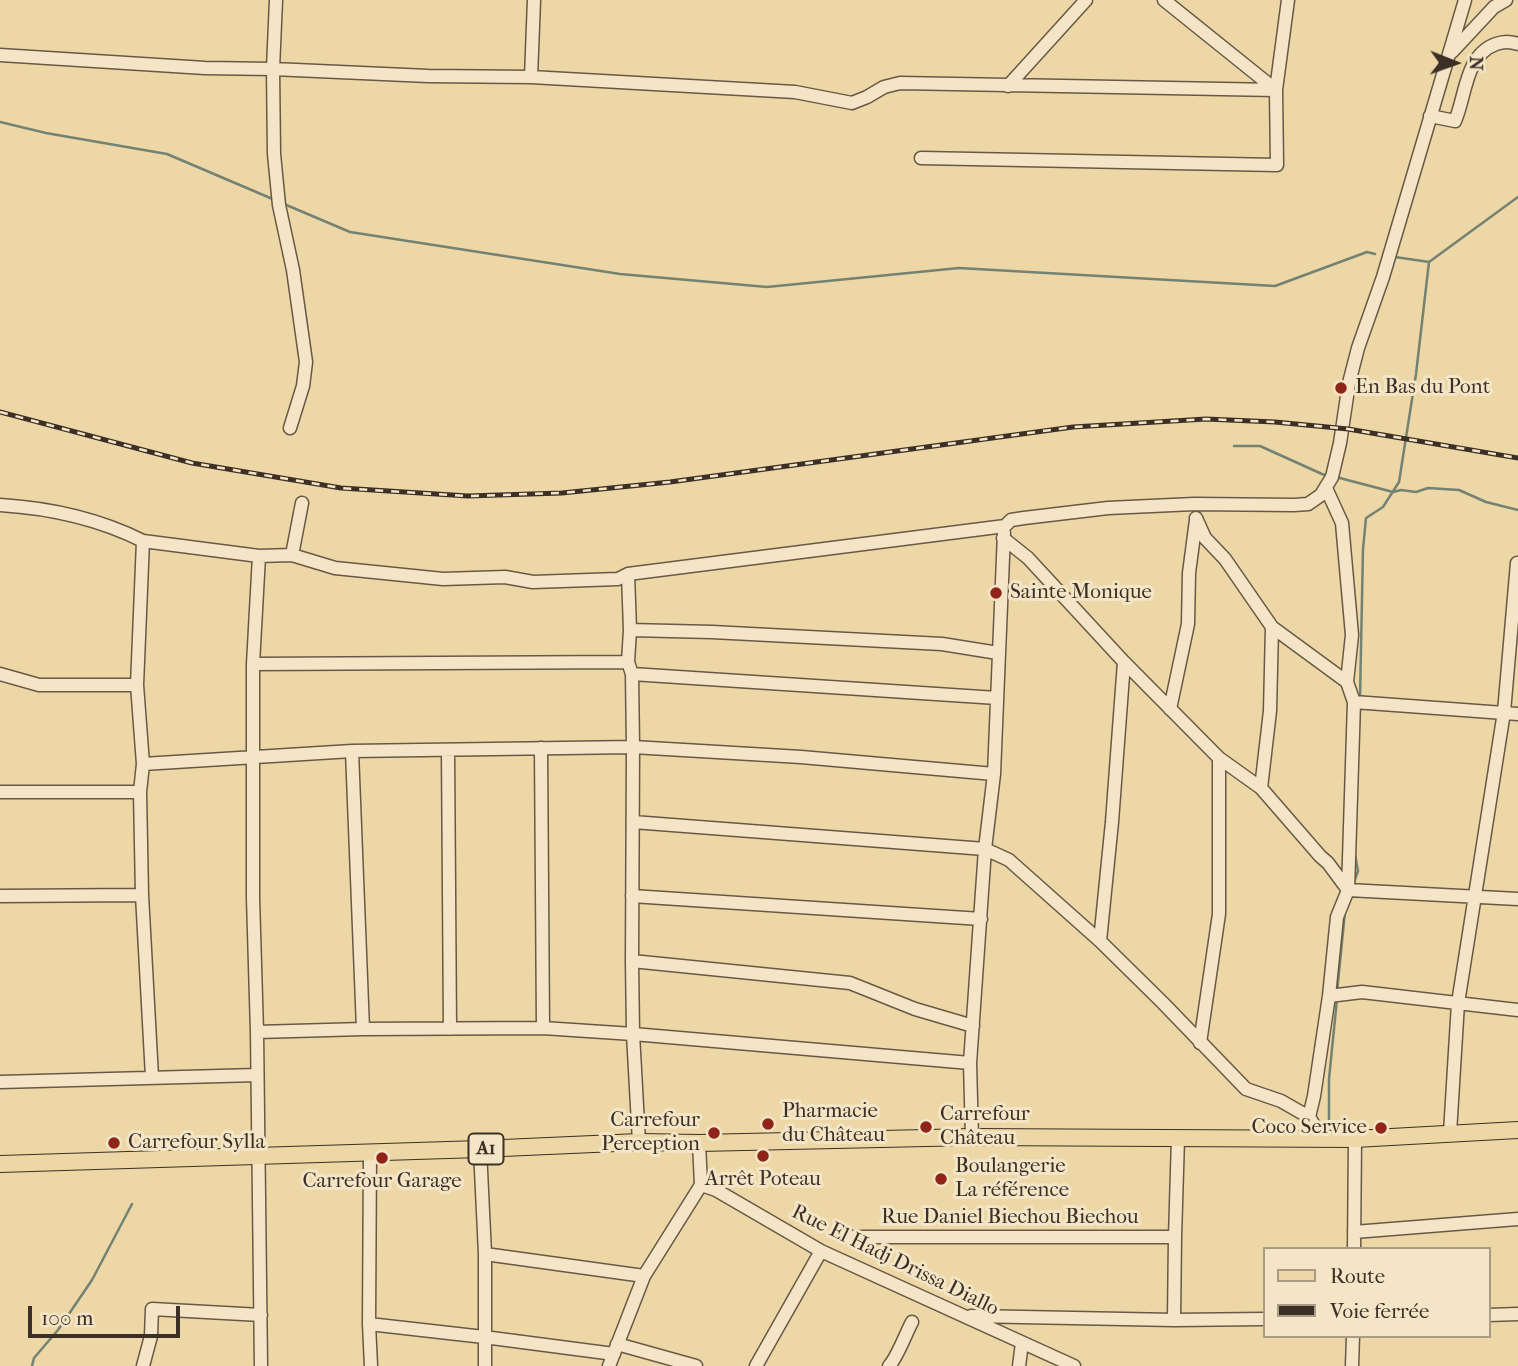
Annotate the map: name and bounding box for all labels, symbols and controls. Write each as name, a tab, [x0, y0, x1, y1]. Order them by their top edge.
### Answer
north arrow	[1420, 28, 1490, 98]
text: N	[1465, 56, 1487, 71]
place label: En Bas du Pont	[1355, 375, 1490, 401]
marker: En Bas du Pont	[1333, 380, 1349, 396]
place label: Sainte Monique	[1010, 580, 1152, 606]
marker: Sainte Monique	[988, 585, 1004, 601]
place label: Pharmacie du Château	[782, 1099, 885, 1149]
place label: Carrefour Château	[940, 1102, 1030, 1152]
place label: Carrefour Perception	[601, 1108, 700, 1158]
place label: Coco Service	[1251, 1115, 1367, 1141]
marker: Pharmacie du Château	[760, 1116, 776, 1132]
marker: Carrefour Château	[918, 1119, 934, 1135]
marker: Coco Service	[1373, 1120, 1389, 1136]
marker: Carrefour Perception	[706, 1125, 722, 1141]
place label: Carrefour Sylla	[128, 1130, 265, 1156]
road number: A1	[468, 1134, 504, 1164]
marker: Carrefour Sylla	[106, 1135, 122, 1151]
marker: Arrêt Poteau	[755, 1148, 771, 1164]
marker: Carrefour Garage	[374, 1150, 390, 1166]
place label: Boulangerie La référence	[955, 1154, 1069, 1204]
place label: Arrêt Poteau	[705, 1167, 821, 1193]
place label: Carrefour Garage	[302, 1169, 462, 1195]
marker: Boulangerie La référence	[933, 1171, 949, 1187]
street label: Rue El Hadj Drissa Diallo	[787, 1200, 1003, 1322]
street label: Rue Daniel Biechou Biechou	[881, 1205, 1139, 1231]
legend	[1262, 1247, 1490, 1338]
text: Route	[1330, 1264, 1385, 1288]
scale bar	[32, 1292, 184, 1336]
text: Voie ferrée	[1330, 1299, 1429, 1323]
text: 100 m	[41, 1306, 94, 1330]

